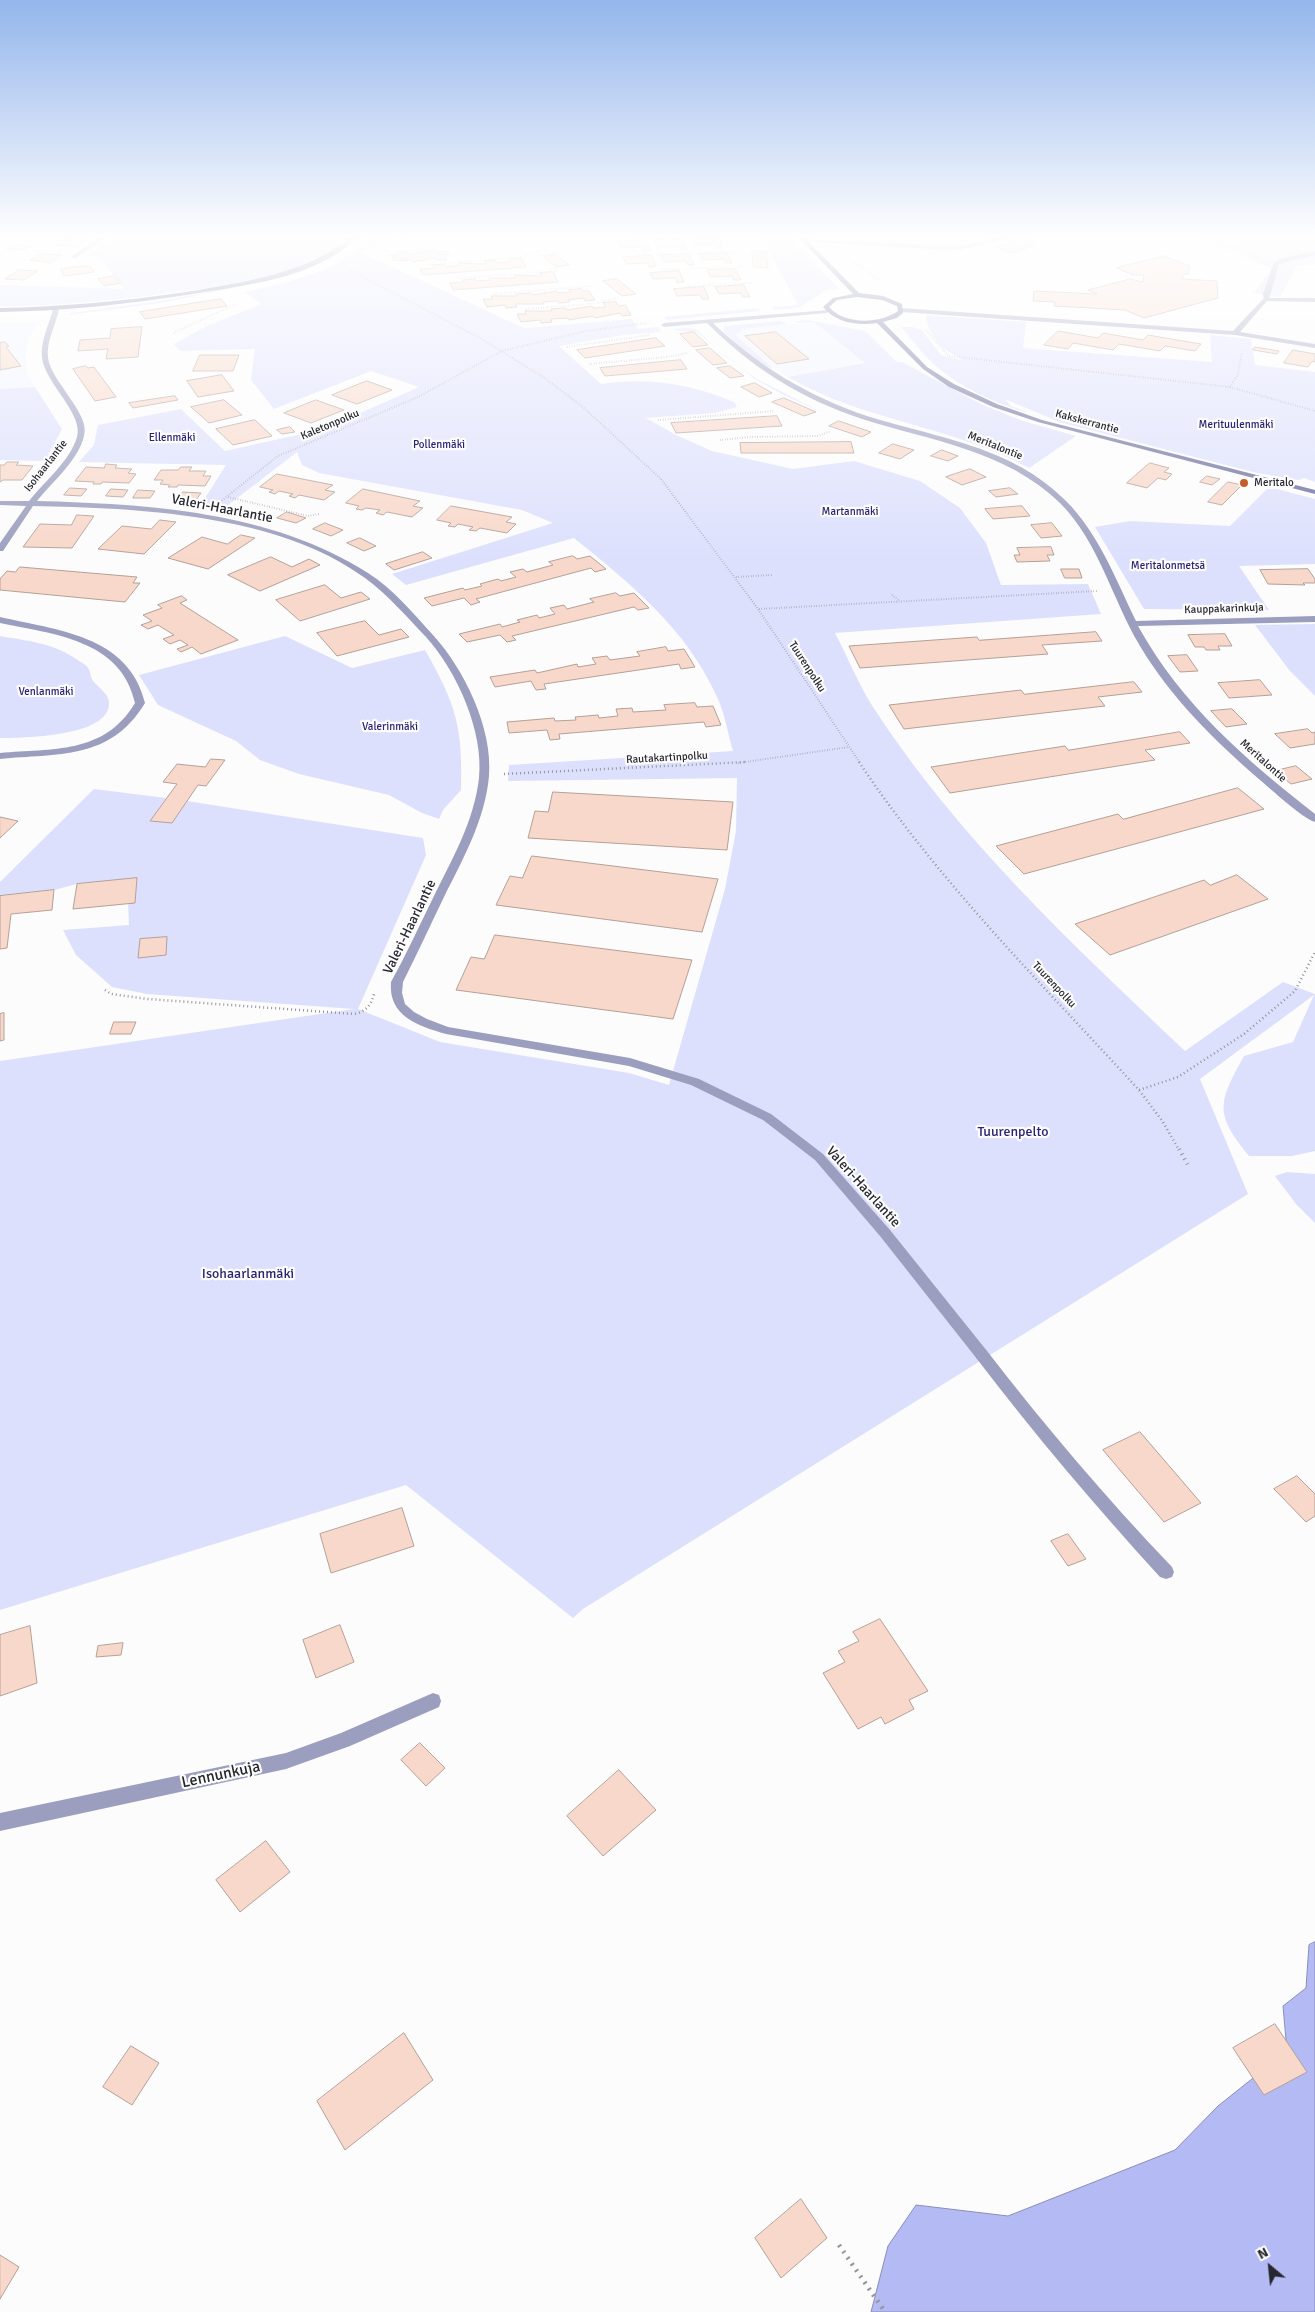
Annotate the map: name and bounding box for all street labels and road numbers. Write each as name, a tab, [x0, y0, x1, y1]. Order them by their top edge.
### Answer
street label: Kaletonpolku	[299, 407, 361, 443]
street label: Kakskerrantie	[1054, 407, 1120, 437]
street label: Meritalontie	[966, 429, 1024, 463]
street label: Isohaarlantie	[22, 437, 70, 495]
street label: Valeri-Haarlantie	[170, 491, 274, 527]
street label: Kauppakarinkuja	[1184, 601, 1264, 617]
street label: Tuurenpolku	[786, 639, 828, 695]
street label: Meritalontie	[1237, 737, 1289, 785]
street label: Rautakartinpolku	[626, 749, 708, 767]
street label: Valeri-Haarlantie	[380, 877, 440, 977]
street label: Tuurenpolku	[1029, 959, 1079, 1011]
street label: Valeri-Haarlantie	[822, 1143, 904, 1231]
street label: Lennunkuja	[180, 1757, 262, 1793]

